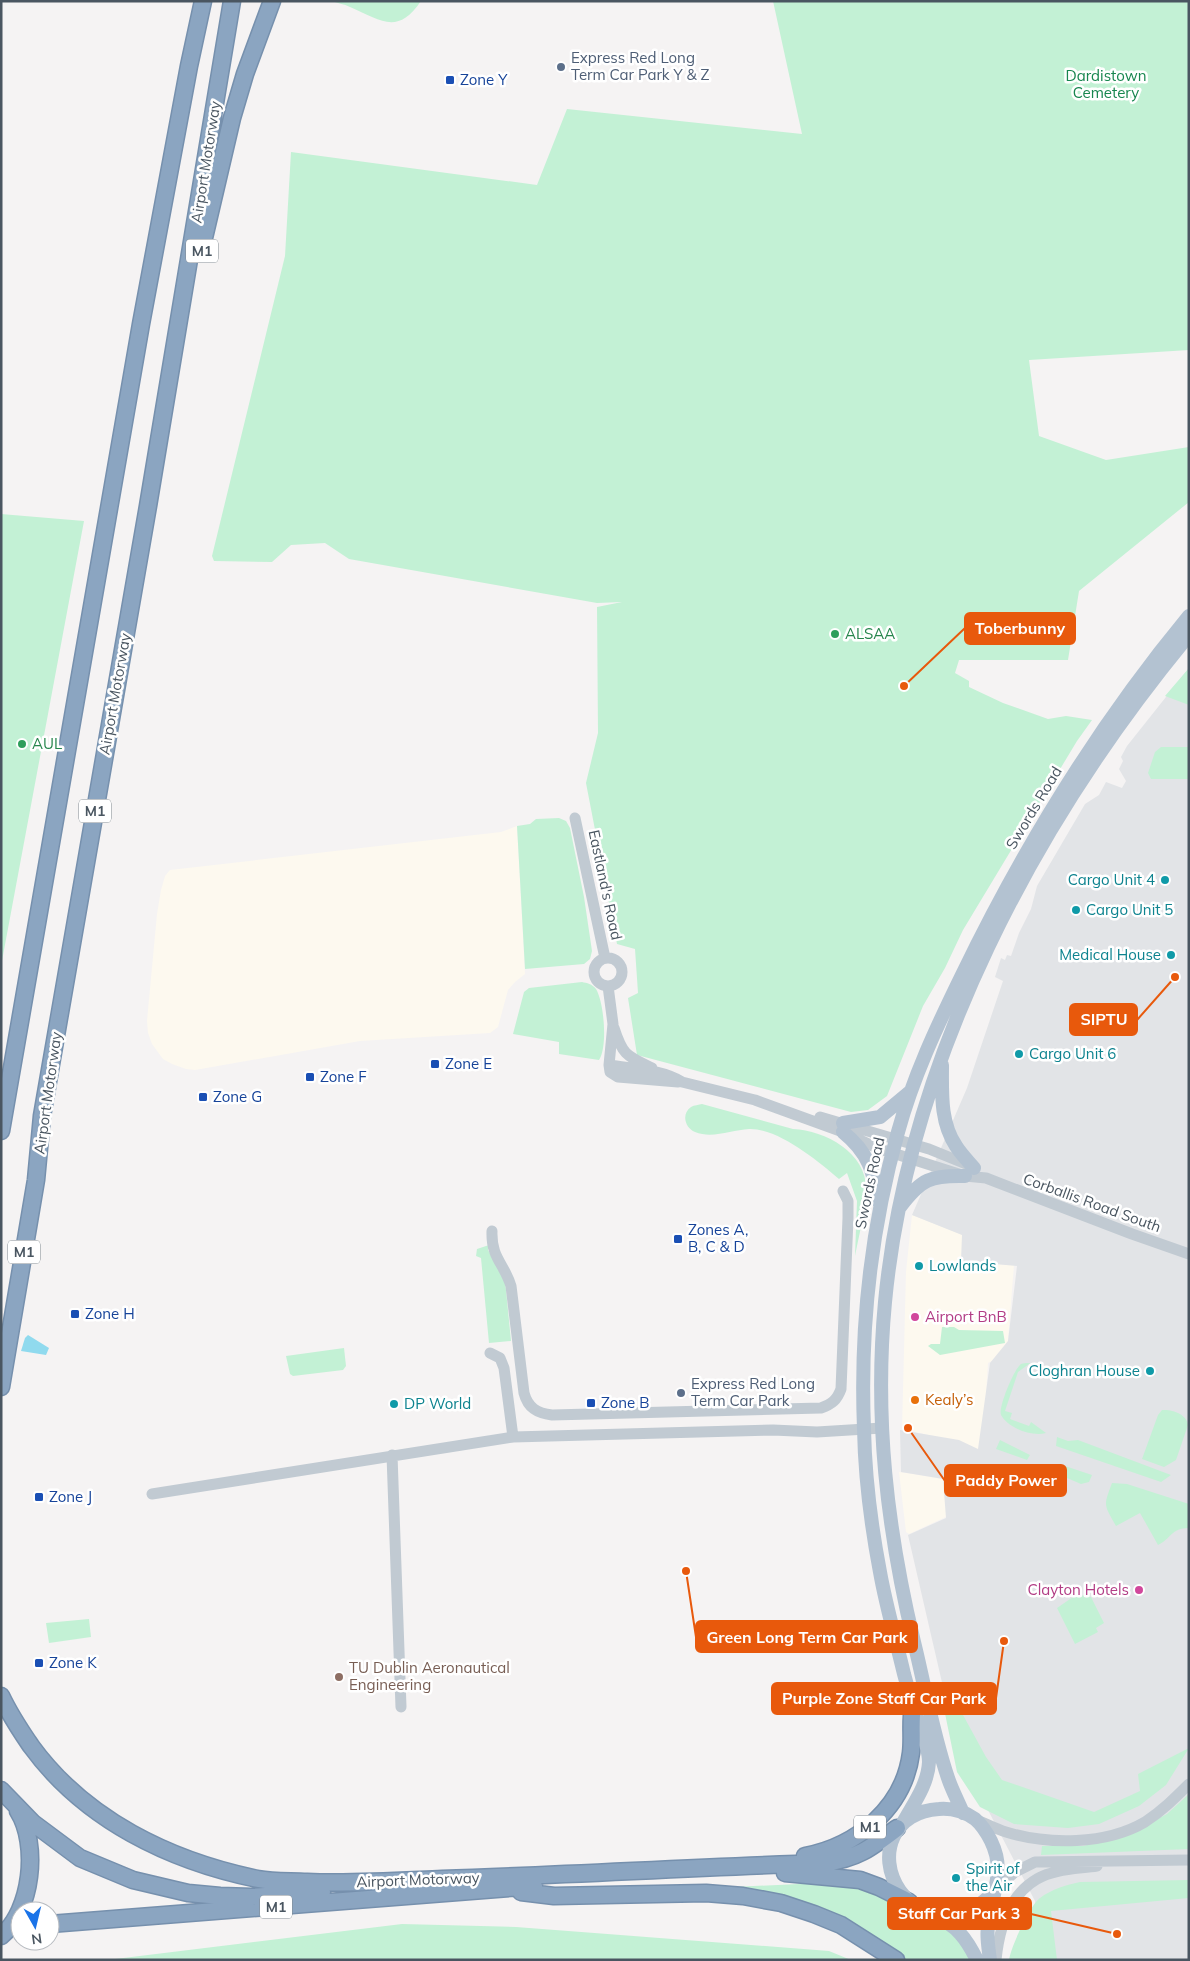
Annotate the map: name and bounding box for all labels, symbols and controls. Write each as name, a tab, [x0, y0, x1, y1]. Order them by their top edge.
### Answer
place label: Express Red Long Term Car Park Y & Z	[571, 48, 709, 84]
marker: Express Red Long Term Car Park Y & Z	[555, 61, 567, 73]
park label: Dardistown Cemetery	[1066, 66, 1146, 102]
place label: Zone Y	[460, 70, 508, 89]
marker: Zone Y	[444, 74, 456, 86]
street label: Airport Motorway	[186, 99, 225, 224]
road number: M1	[186, 240, 218, 262]
callout: Toberbunny	[965, 613, 1075, 644]
text: Toberbunny	[975, 618, 1066, 638]
place label: ALSAA	[845, 624, 895, 643]
marker: ALSAA	[829, 628, 841, 640]
street label: Airport Motorway	[94, 631, 135, 756]
place label: AUL	[32, 734, 62, 753]
marker: AUL	[16, 738, 28, 750]
street label: Swords Road	[1001, 763, 1066, 853]
road number: M1	[79, 799, 111, 822]
street label: Eastland's Road	[585, 828, 626, 942]
place label: Cargo Unit 4	[1068, 870, 1155, 889]
marker: Cargo Unit 4	[1159, 874, 1171, 886]
place label: Cargo Unit 5	[1086, 900, 1173, 919]
marker: Cargo Unit 5	[1070, 904, 1082, 916]
place label: Medical House	[1059, 945, 1161, 964]
marker: Medical House	[1165, 949, 1177, 961]
callout: SIPTU	[1070, 1004, 1137, 1035]
text: SIPTU	[1081, 1009, 1127, 1029]
street label: Airport Motorway	[30, 1030, 66, 1155]
place label: Cargo Unit 6	[1029, 1044, 1116, 1063]
marker: Cargo Unit 6	[1013, 1048, 1025, 1060]
place label: Zone E	[445, 1054, 492, 1073]
marker: Zone E	[429, 1058, 441, 1070]
place label: Zone F	[320, 1067, 367, 1086]
marker: Zone F	[304, 1071, 316, 1083]
place label: Zone G	[213, 1087, 262, 1106]
marker: Zone G	[197, 1091, 209, 1103]
street label: Swords Road	[851, 1135, 888, 1230]
street label: Corballis Road South	[1021, 1169, 1164, 1236]
place label: Zones A, B, C & D	[688, 1220, 748, 1256]
marker: Zones A, B, C & D	[672, 1233, 684, 1245]
road number: M1	[8, 1240, 40, 1264]
place label: Lowlands	[929, 1256, 996, 1275]
marker: Lowlands	[913, 1260, 925, 1272]
place label: Zone H	[85, 1304, 135, 1323]
place label: Airport BnB	[925, 1307, 1007, 1326]
marker: Zone H	[69, 1308, 81, 1320]
marker: Airport BnB	[909, 1311, 921, 1323]
place label: Cloghran House	[1028, 1361, 1140, 1380]
marker: Cloghran House	[1144, 1365, 1156, 1377]
place label: Express Red Long Term Car Park	[691, 1374, 815, 1410]
marker: Express Red Long Term Car Park	[675, 1387, 687, 1399]
place label: Kealy’s	[925, 1390, 974, 1409]
place label: Zone B	[601, 1393, 649, 1412]
place label: DP World	[404, 1394, 471, 1413]
marker: Kealy’s	[909, 1394, 921, 1406]
marker: Zone B	[585, 1397, 597, 1409]
marker: DP World	[388, 1398, 400, 1410]
callout: Paddy Power	[945, 1465, 1066, 1496]
text: Paddy Power	[955, 1470, 1058, 1490]
place label: Zone J	[49, 1487, 92, 1506]
marker: Zone J	[33, 1491, 45, 1503]
place label: Clayton Hotels	[1027, 1580, 1129, 1599]
marker: Clayton Hotels	[1133, 1584, 1145, 1596]
callout: Green Long Term Car Park	[696, 1621, 917, 1652]
text: Green Long Term Car Park	[707, 1627, 909, 1647]
place label: Zone K	[49, 1653, 97, 1672]
marker: Zone K	[33, 1657, 45, 1669]
place label: TU Dublin Aeronautical Engineering	[349, 1658, 510, 1694]
marker: TU Dublin Aeronautical Engineering	[333, 1671, 345, 1683]
callout: Purple Zone Staff Car Park	[772, 1683, 996, 1714]
text: Purple Zone Staff Car Park	[782, 1688, 987, 1708]
road number: M1	[854, 1815, 886, 1838]
place label: Spirit of the Air	[966, 1859, 1021, 1895]
street label: Airport Motorway	[356, 1868, 480, 1891]
marker: Spirit of the Air	[950, 1872, 962, 1884]
road number: M1	[260, 1895, 292, 1918]
callout: Staff Car Park 3	[888, 1898, 1031, 1929]
north arrow	[10, 1901, 60, 1951]
text: Staff Car Park 3	[898, 1903, 1020, 1923]
text: N	[30, 1929, 43, 1949]

